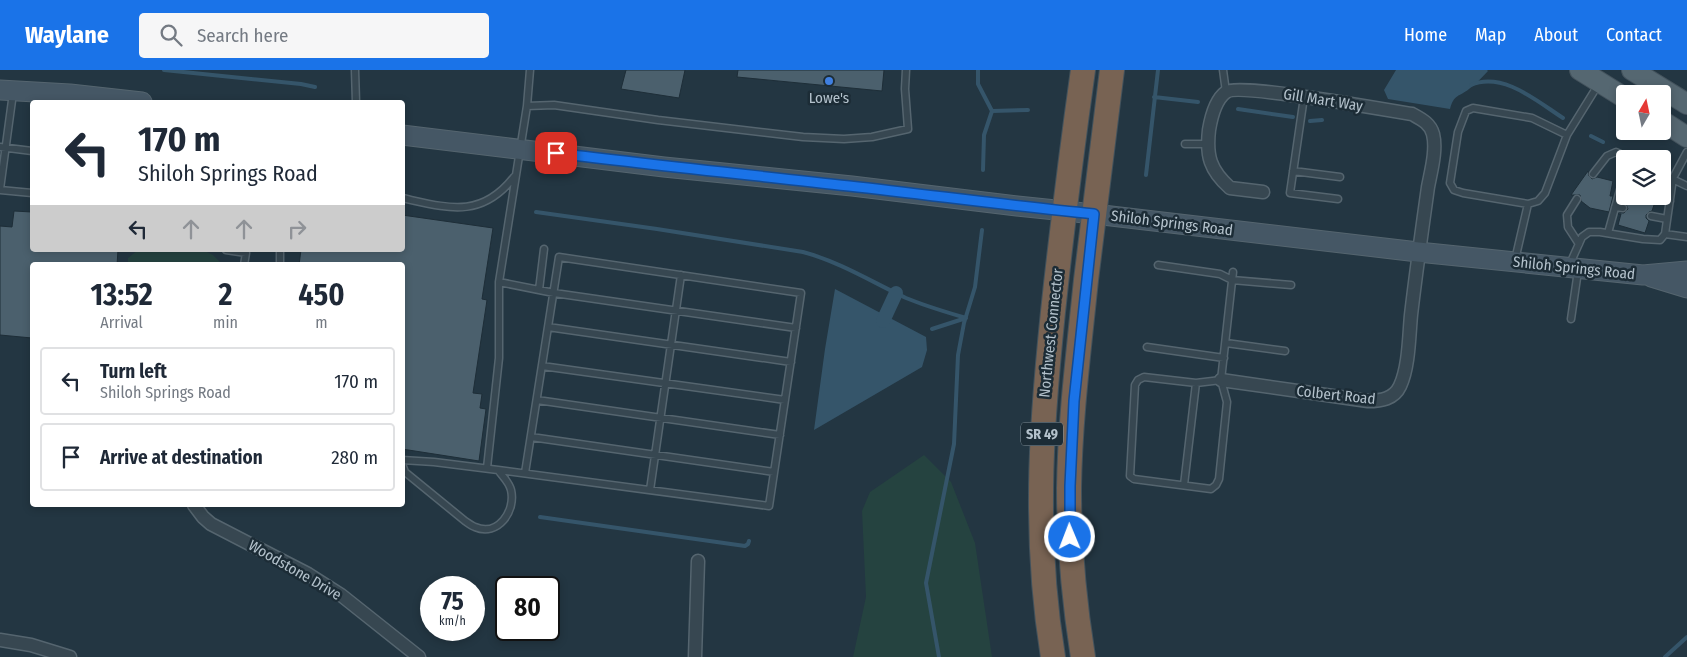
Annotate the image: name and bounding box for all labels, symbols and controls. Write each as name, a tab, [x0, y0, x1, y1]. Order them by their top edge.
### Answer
search box	[139, 13, 489, 58]
text: Waylane	[25, 21, 109, 49]
icon: search	[157, 21, 185, 49]
text: Search here	[197, 24, 288, 47]
text: Home	[1404, 24, 1447, 46]
text: Map	[1475, 24, 1506, 46]
text: About	[1534, 24, 1578, 46]
text: Contact	[1606, 24, 1662, 46]
marker: Lowe's	[823, 75, 835, 87]
street label: Gill Mart Way	[1282, 85, 1364, 115]
north arrow	[1616, 85, 1671, 140]
map controls	[1616, 85, 1671, 205]
place label: Lowe's	[809, 89, 849, 107]
text: 170 m	[138, 118, 221, 160]
icon: left	[55, 120, 120, 185]
pin	[535, 132, 577, 174]
icon: arrive	[542, 139, 570, 167]
button: layers	[1616, 150, 1671, 205]
text: Shiloh Springs Road	[138, 160, 318, 187]
street label: Shiloh Springs Road	[1110, 207, 1234, 239]
icon: left	[124, 215, 152, 243]
icon: ahead	[177, 215, 205, 243]
icon: ahead	[230, 215, 258, 243]
icon: right	[283, 215, 311, 243]
street label: Shiloh Springs Road	[1512, 253, 1636, 283]
street label: Northwest Connector	[1035, 267, 1067, 398]
text: 13:52	[90, 277, 153, 313]
text: 2	[219, 277, 232, 313]
text: 450	[298, 277, 345, 313]
text: Arrival	[100, 313, 143, 332]
text: min	[213, 313, 238, 332]
text: m	[315, 313, 328, 332]
text: Turn left	[100, 360, 167, 383]
icon: left	[57, 367, 85, 395]
text: 170 m	[334, 370, 378, 393]
street label: Colbert Road	[1296, 382, 1376, 408]
text: Shiloh Springs Road	[100, 383, 231, 402]
road number: SR 49	[1021, 422, 1063, 446]
icon: arrive	[57, 443, 85, 471]
text: Arrive at destination	[100, 446, 263, 469]
text: 280 m	[331, 446, 378, 469]
position arrow	[1043, 510, 1095, 562]
street label: Woodstone Drive	[245, 536, 345, 604]
speed limit sign: 80	[495, 576, 560, 641]
text: 75	[441, 587, 464, 617]
text: km/h	[439, 614, 466, 628]

